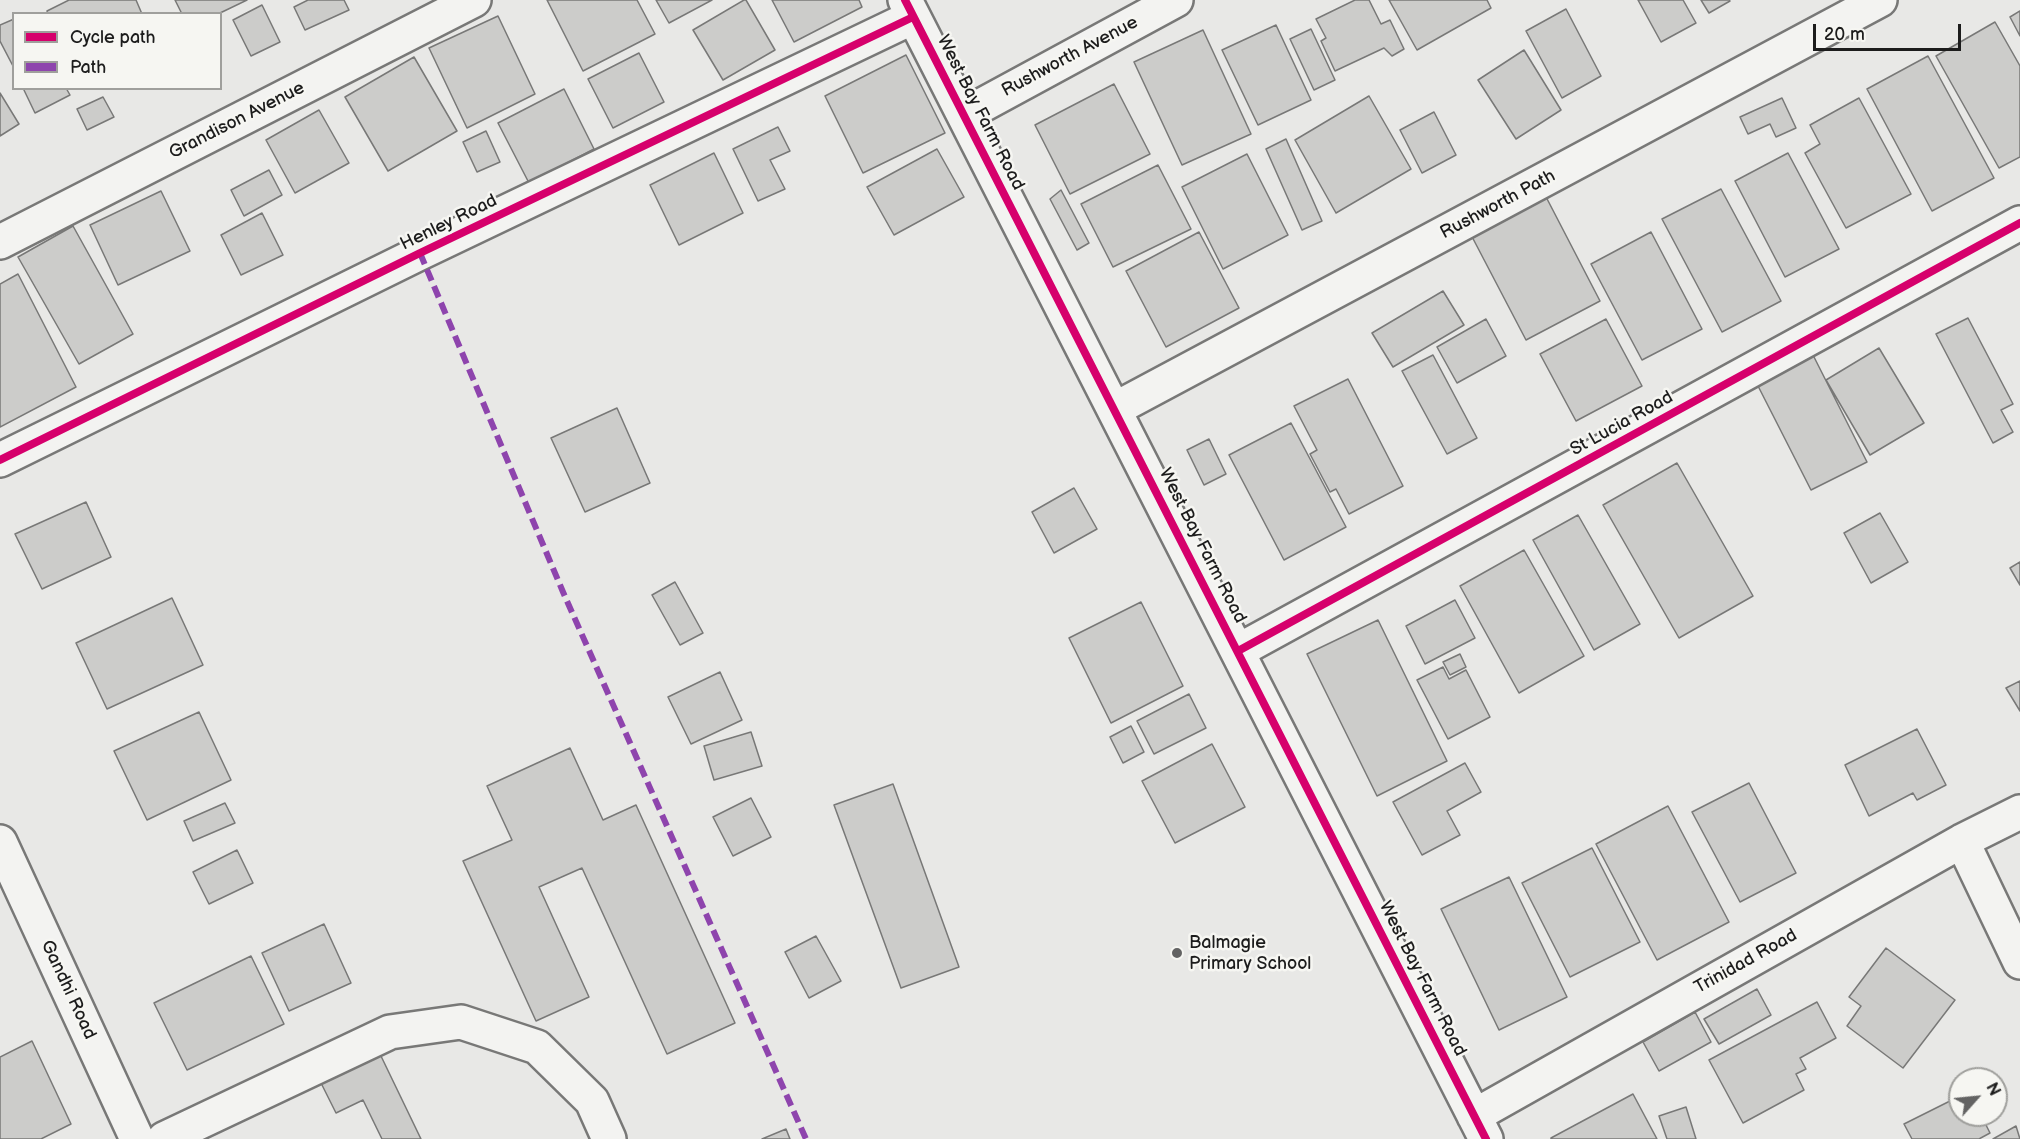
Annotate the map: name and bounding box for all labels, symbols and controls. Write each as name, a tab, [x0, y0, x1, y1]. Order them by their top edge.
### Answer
legend	[12, 12, 222, 90]
street label: Rushworth Avenue	[998, 12, 1142, 102]
scale bar	[1816, 12, 1964, 50]
text: 20 m	[1824, 24, 1865, 45]
text: Cycle path	[70, 27, 156, 48]
street label: West Bay Farm Road	[932, 32, 1028, 194]
text: Path	[70, 57, 106, 78]
street label: Grandison Avenue	[166, 78, 308, 164]
street label: Rushworth Path	[1437, 166, 1559, 244]
street label: Henley Road	[397, 190, 501, 256]
street label: St Lucia Road	[1567, 387, 1677, 461]
street label: West Bay Farm Road	[1154, 465, 1250, 627]
street label: West Bay Farm Road	[1374, 898, 1470, 1060]
street label: Trinidad Road	[1691, 925, 1801, 999]
place label: Balmagie Primary School	[1189, 932, 1311, 974]
street label: Gandhi Road	[36, 937, 100, 1043]
marker: Balmagie Primary School	[1170, 946, 1184, 960]
north arrow	[1948, 1067, 2008, 1127]
text: N	[1982, 1080, 2004, 1099]

